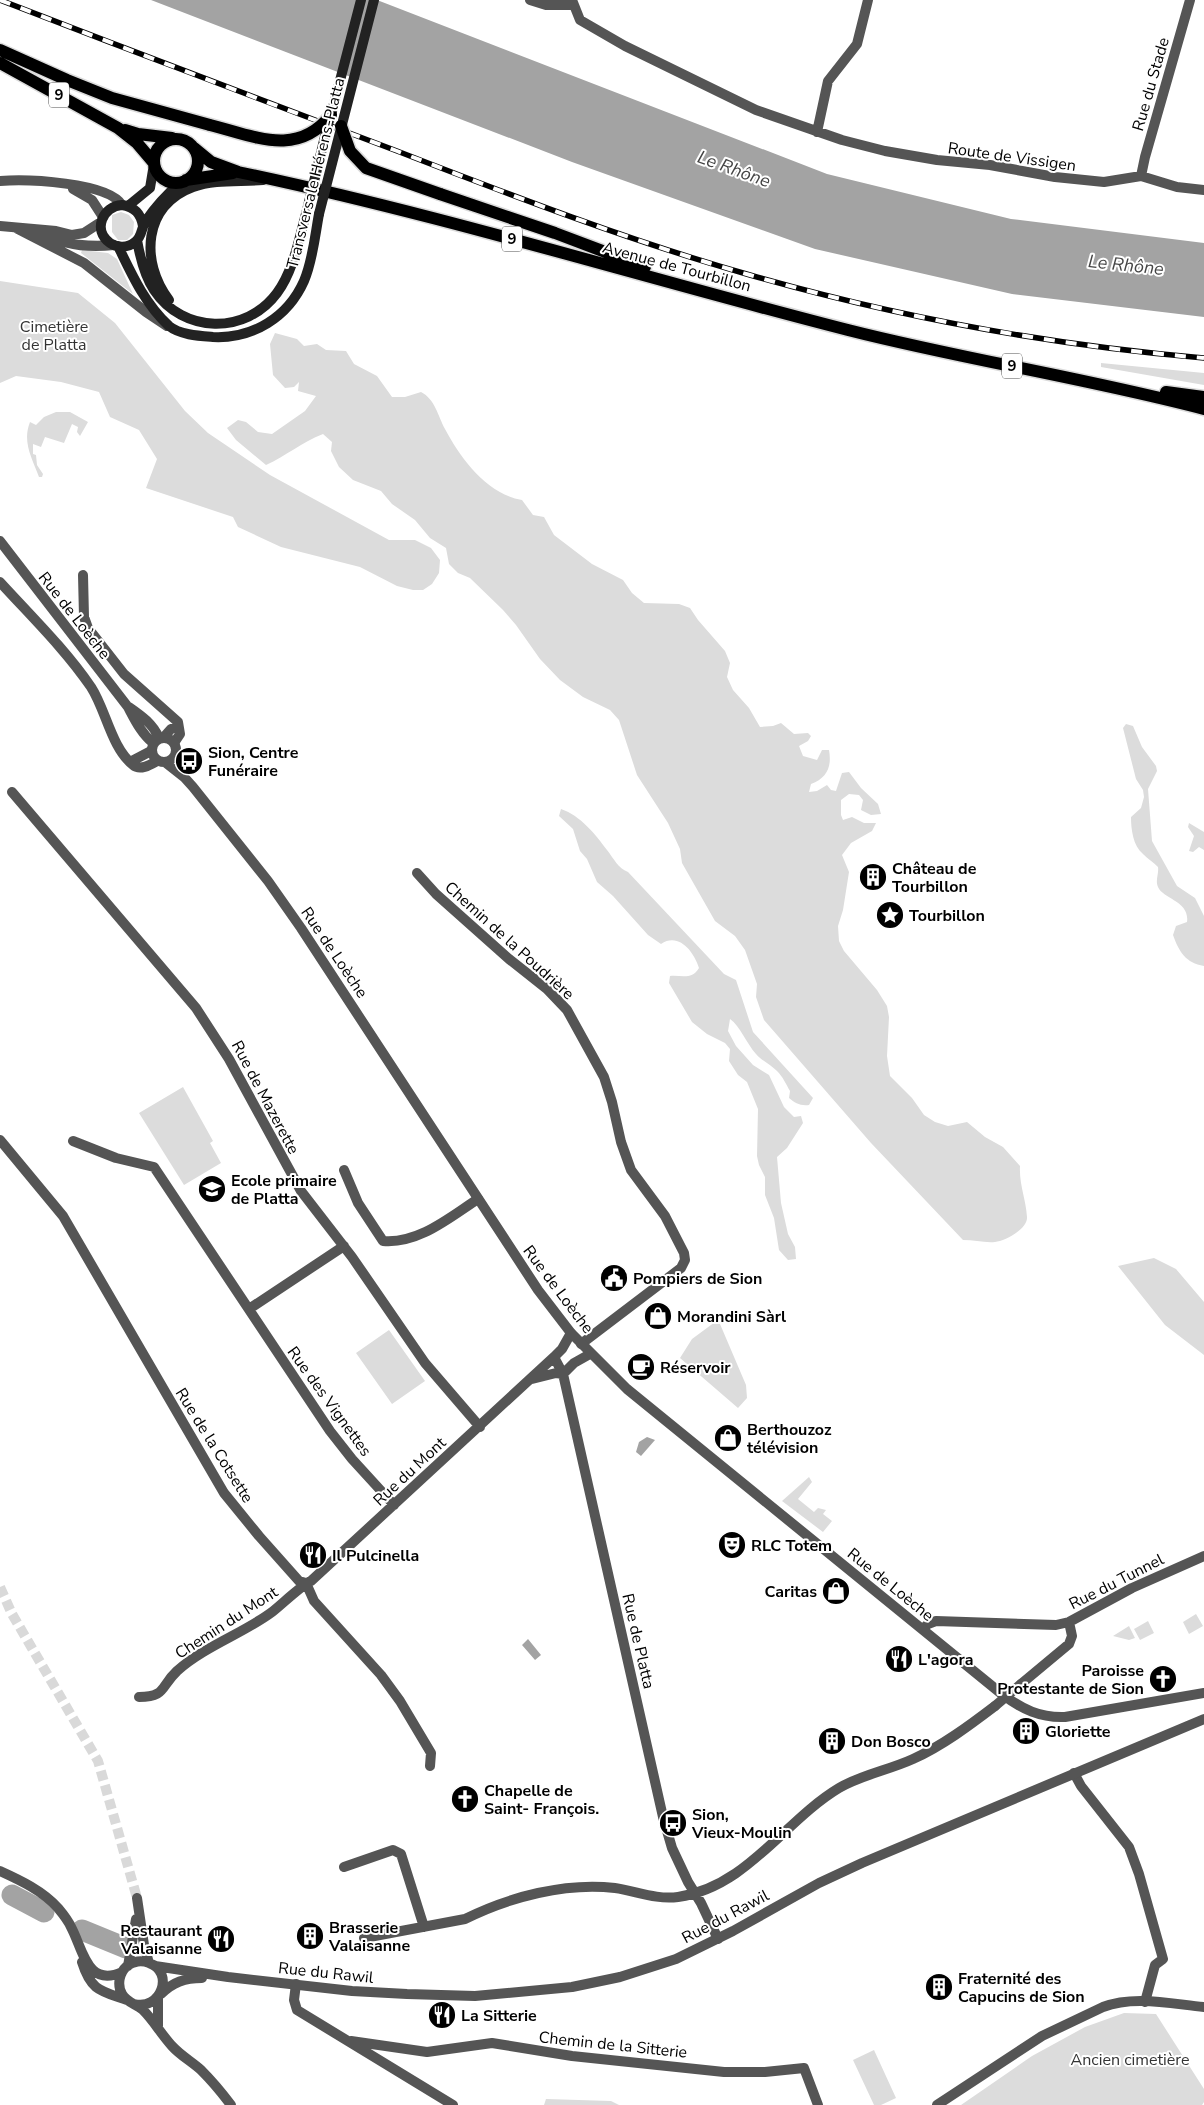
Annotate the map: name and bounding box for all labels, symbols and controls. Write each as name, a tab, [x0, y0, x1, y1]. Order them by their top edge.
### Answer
street label: Rue du Stade	[1127, 35, 1175, 134]
street label: Transversale Hérens-Platta	[282, 75, 350, 271]
road number: 9	[49, 82, 69, 108]
street label: Route de Vissigen	[946, 137, 1077, 177]
water label: Le Rhône	[694, 145, 774, 193]
road number: 9	[502, 226, 522, 252]
street label: Avenue de Tourbillon	[600, 237, 753, 297]
water label: Le Rhône	[1087, 249, 1165, 281]
park label: Cimetière de Platta	[20, 316, 88, 356]
road number: 9	[1002, 354, 1022, 378]
street label: Rue de Loèche	[33, 567, 115, 664]
place label: Sion, Centre Funéraire	[208, 742, 299, 782]
bus stop icon: Sion, Centre Funéraire	[174, 746, 204, 776]
place label: Château de Tourbillon	[892, 858, 977, 898]
building icon: Château de Tourbillon	[858, 862, 888, 892]
street label: Chemin de la Poudrière	[440, 877, 579, 1005]
place icon: Tourbillon	[875, 900, 905, 930]
street label: Rue de Loèche	[296, 903, 373, 1002]
place label: Tourbillon	[909, 905, 985, 927]
street label: Rue de Mazerette	[226, 1037, 304, 1158]
place label: Ecole primaire de Platta	[231, 1170, 337, 1210]
school or university icon: Ecole primaire de Platta	[197, 1174, 227, 1204]
street label: Rue de Loèche	[518, 1241, 599, 1338]
public building icon: Pompiers de Sion	[599, 1263, 629, 1293]
place label: Pompiers de Sion	[633, 1268, 762, 1290]
shop icon: Morandini Sàrl	[643, 1301, 673, 1331]
place label: Morandini Sàrl	[677, 1306, 786, 1328]
street label: Rue des Vignettes	[282, 1342, 377, 1461]
cafe icon: Réservoir	[626, 1352, 656, 1382]
place label: Réservoir	[660, 1357, 731, 1379]
street label: Rue de la Cotsette	[170, 1384, 258, 1507]
place label: Berthouzoz télévision	[747, 1419, 832, 1459]
shop icon: Berthouzoz télévision	[713, 1423, 743, 1453]
street label: Rue du Mont	[369, 1432, 451, 1511]
theatre icon: RLC Totem	[717, 1530, 747, 1560]
place label: RLC Totem	[751, 1535, 832, 1557]
restaurant icon: Il Pulcinella	[298, 1540, 328, 1570]
street label: Rue de Loèche	[843, 1543, 938, 1626]
place label: Il Pulcinella	[332, 1545, 419, 1567]
street label: Rue du Tunnel	[1065, 1548, 1168, 1615]
shop icon: Caritas	[821, 1576, 851, 1606]
street label: Chemin du Mont	[171, 1581, 283, 1664]
place label: Caritas	[765, 1581, 817, 1603]
street label: Rue de Platta	[616, 1591, 660, 1691]
restaurant icon: L'agora	[884, 1644, 914, 1674]
place label: L'agora	[918, 1649, 973, 1671]
place label: Paroisse Protestante de Sion	[997, 1660, 1144, 1700]
church icon: Paroisse Protestante de Sion	[1148, 1664, 1178, 1694]
building icon: Gloriette	[1011, 1716, 1041, 1746]
place label: Gloriette	[1045, 1721, 1111, 1743]
building icon: Don Bosco	[817, 1726, 847, 1756]
place label: Don Bosco	[851, 1731, 931, 1753]
place label: Chapelle de Saint- François.	[484, 1780, 599, 1820]
church icon: Chapelle de Saint- François.	[450, 1784, 480, 1814]
place label: Sion, Vieux-Moulin	[691, 1804, 792, 1844]
bus stop icon: Sion, Vieux-Moulin	[658, 1808, 688, 1838]
street label: Rue du Rawil	[678, 1885, 773, 1949]
place label: Brasserie Valaisanne	[328, 1917, 410, 1957]
place label: Restaurant Valaisanne	[120, 1920, 203, 1960]
building icon: Brasserie Valaisanne	[295, 1921, 325, 1951]
restaurant icon: Restaurant Valaisanne	[206, 1924, 236, 1954]
street label: Rue du Rawil	[277, 1957, 375, 1989]
place label: Fraternité des Capucins de Sion	[958, 1968, 1085, 2008]
building icon: Fraternité des Capucins de Sion	[924, 1972, 954, 2002]
restaurant icon: La Sitterie	[427, 2000, 457, 2030]
place label: La Sitterie	[461, 2005, 537, 2027]
street label: Chemin de la Sitterie	[538, 2026, 688, 2064]
park label: Ancien cimetière	[1071, 2049, 1189, 2071]

